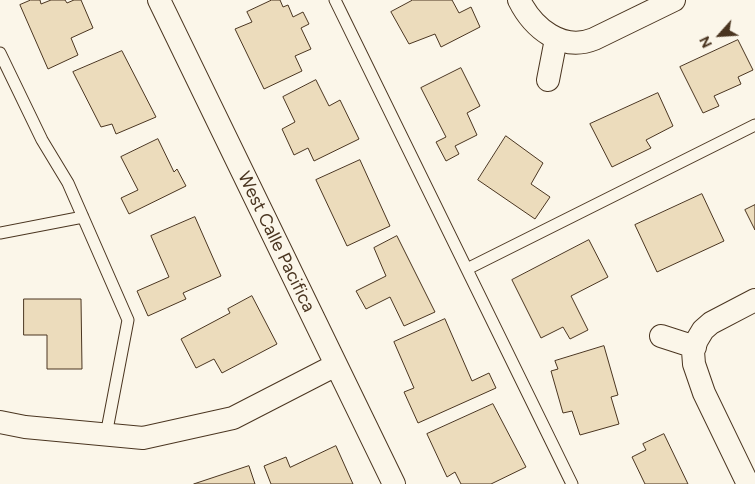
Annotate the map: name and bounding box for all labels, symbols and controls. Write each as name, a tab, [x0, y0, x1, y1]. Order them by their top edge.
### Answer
north arrow	[695, 10, 745, 60]
text: N	[696, 33, 716, 50]
street label: West Calle Pacifica	[233, 168, 319, 316]

